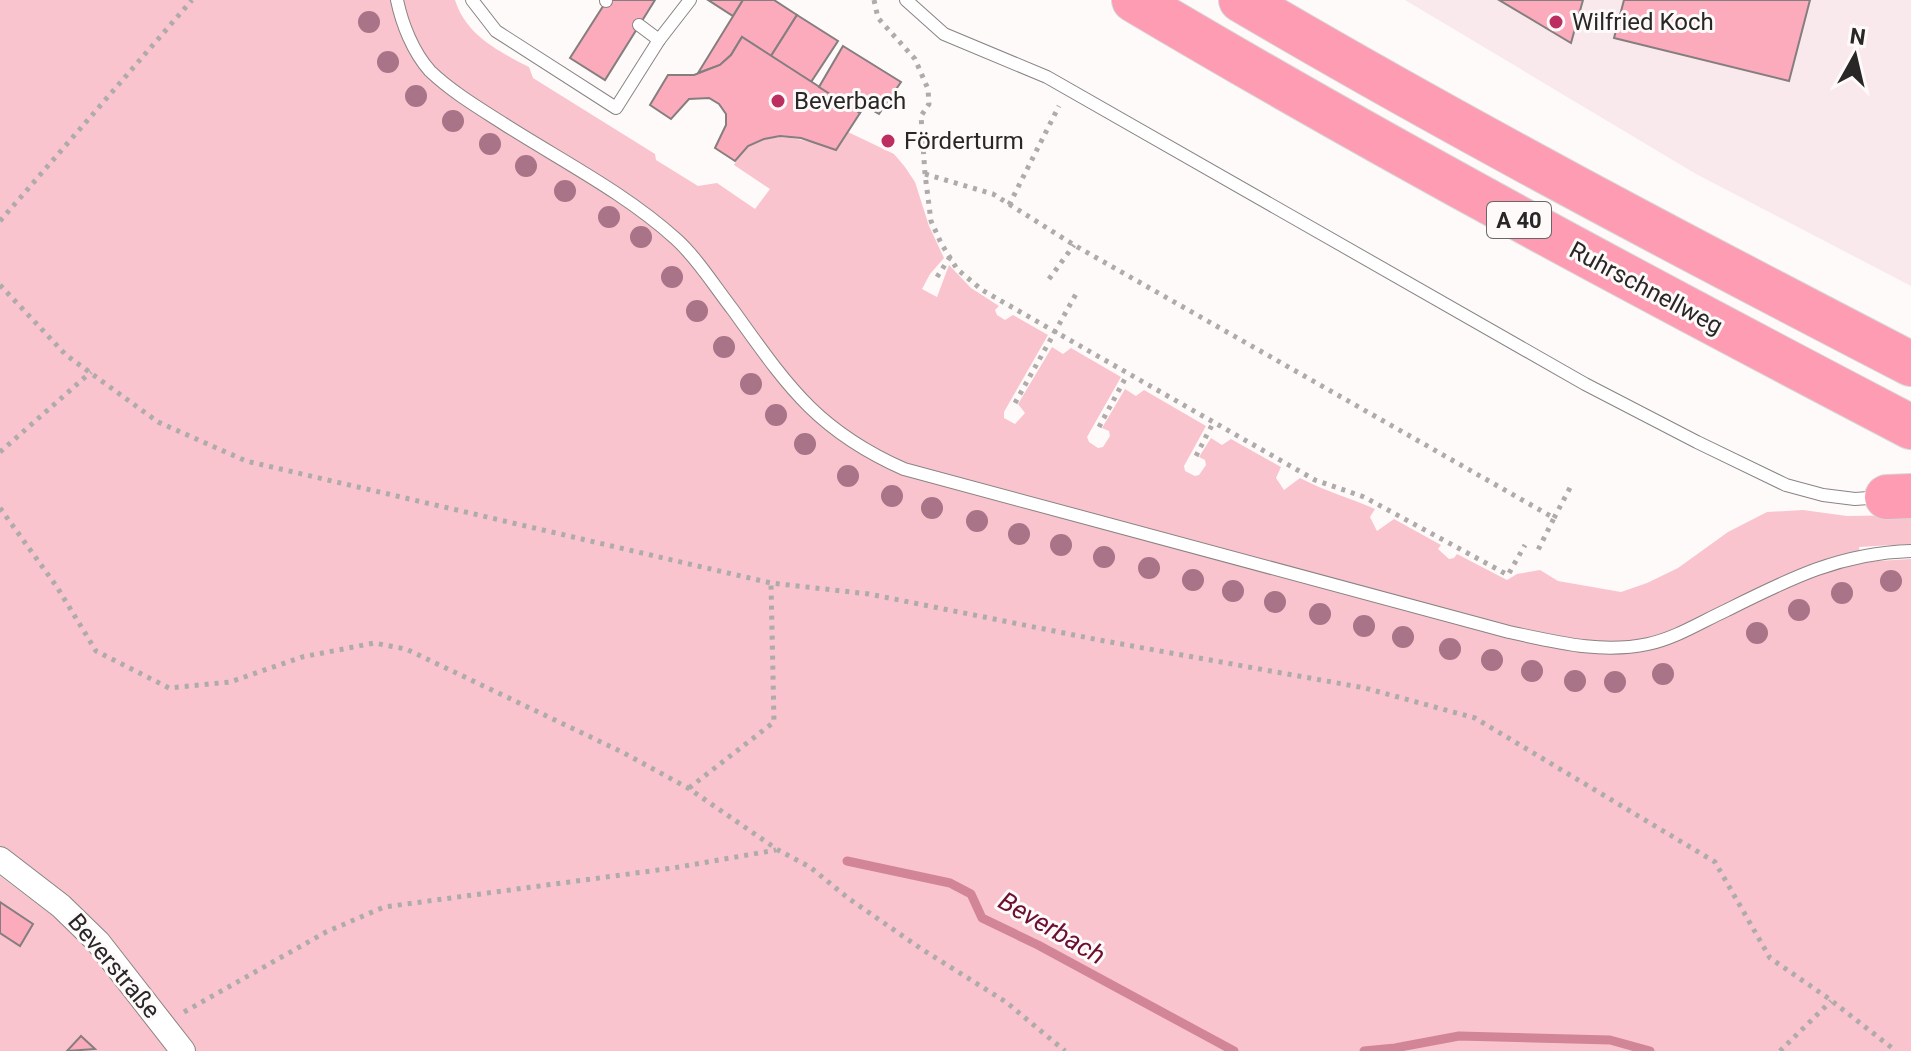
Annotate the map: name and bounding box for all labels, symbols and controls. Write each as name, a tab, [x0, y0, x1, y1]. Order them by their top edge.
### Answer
place label: Wilfried Koch	[1572, 8, 1714, 36]
marker: Wilfried Koch	[1547, 13, 1565, 31]
north arrow	[1815, 16, 1895, 96]
text: N	[1848, 23, 1867, 50]
place label: Beverbach	[794, 87, 906, 115]
marker: Beverbach	[769, 92, 787, 110]
place label: Förderturm	[904, 127, 1024, 155]
marker: Förderturm	[879, 132, 897, 150]
road number: A 40	[1487, 202, 1551, 238]
street label: Ruhrschnellweg	[1565, 236, 1727, 340]
water label: Beverbach	[993, 886, 1111, 970]
street label: Beverstraße	[62, 908, 166, 1024]

